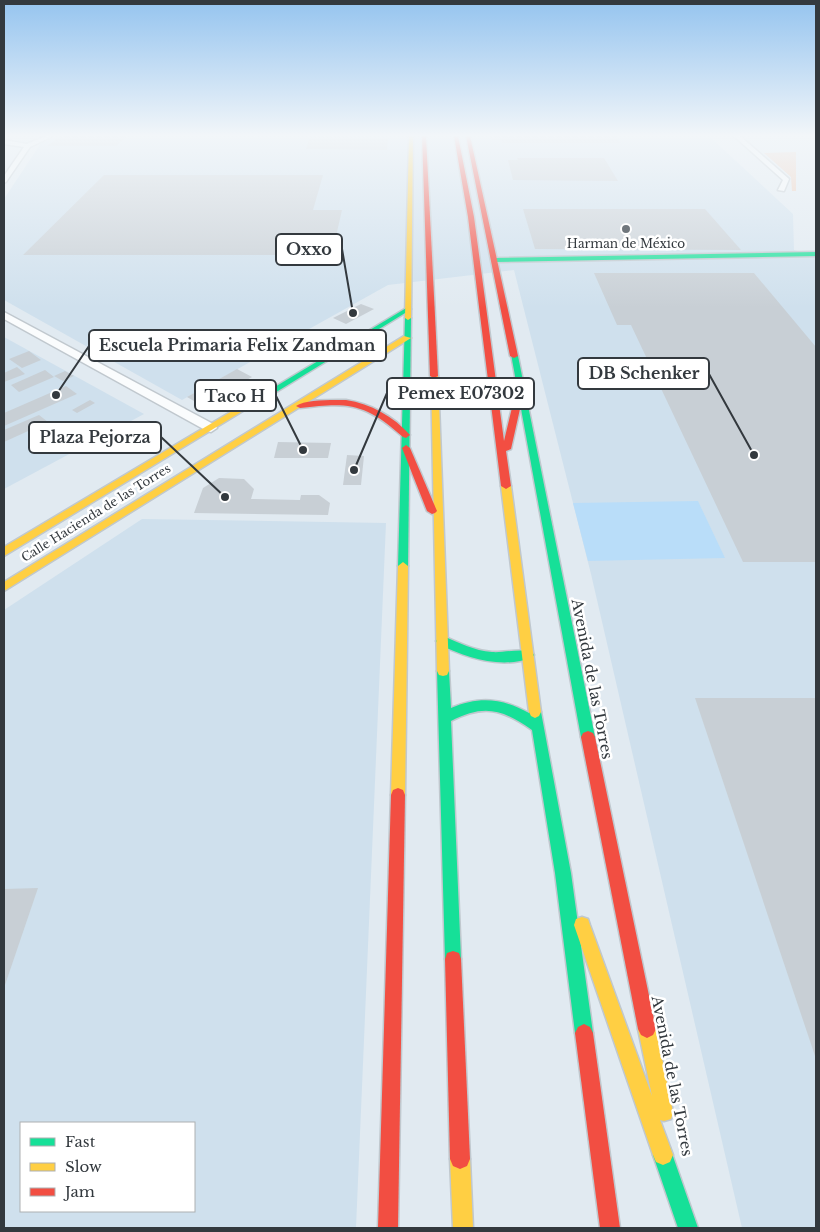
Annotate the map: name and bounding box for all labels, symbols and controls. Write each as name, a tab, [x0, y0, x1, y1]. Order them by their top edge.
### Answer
marker: Harman de México	[620, 223, 632, 235]
callout: Oxxo	[276, 234, 342, 265]
place label: Harman de México	[567, 236, 685, 251]
text: Oxxo	[286, 239, 332, 259]
callout: Escuela Primaria Felix Zandman	[89, 330, 386, 361]
text: Escuela Primaria Felix Zandman	[99, 335, 376, 355]
callout: DB Schenker	[578, 358, 709, 389]
text: DB Schenker	[588, 363, 700, 383]
callout: Pemex E07302	[387, 378, 534, 409]
callout: Taco H	[195, 380, 276, 411]
text: Pemex E07302	[398, 383, 524, 403]
text: Taco H	[205, 386, 265, 406]
callout: Plaza Pejorza	[29, 422, 161, 453]
text: Plaza Pejorza	[39, 427, 151, 447]
street label: Calle Hacienda de las Torres	[18, 460, 173, 565]
street label: Avenida de las Torres	[567, 596, 617, 761]
street label: Avenida de las Torres	[647, 993, 697, 1158]
legend	[20, 1122, 195, 1212]
text: Fast	[65, 1132, 96, 1151]
text: Slow	[65, 1157, 102, 1176]
text: Jam	[63, 1182, 95, 1201]

